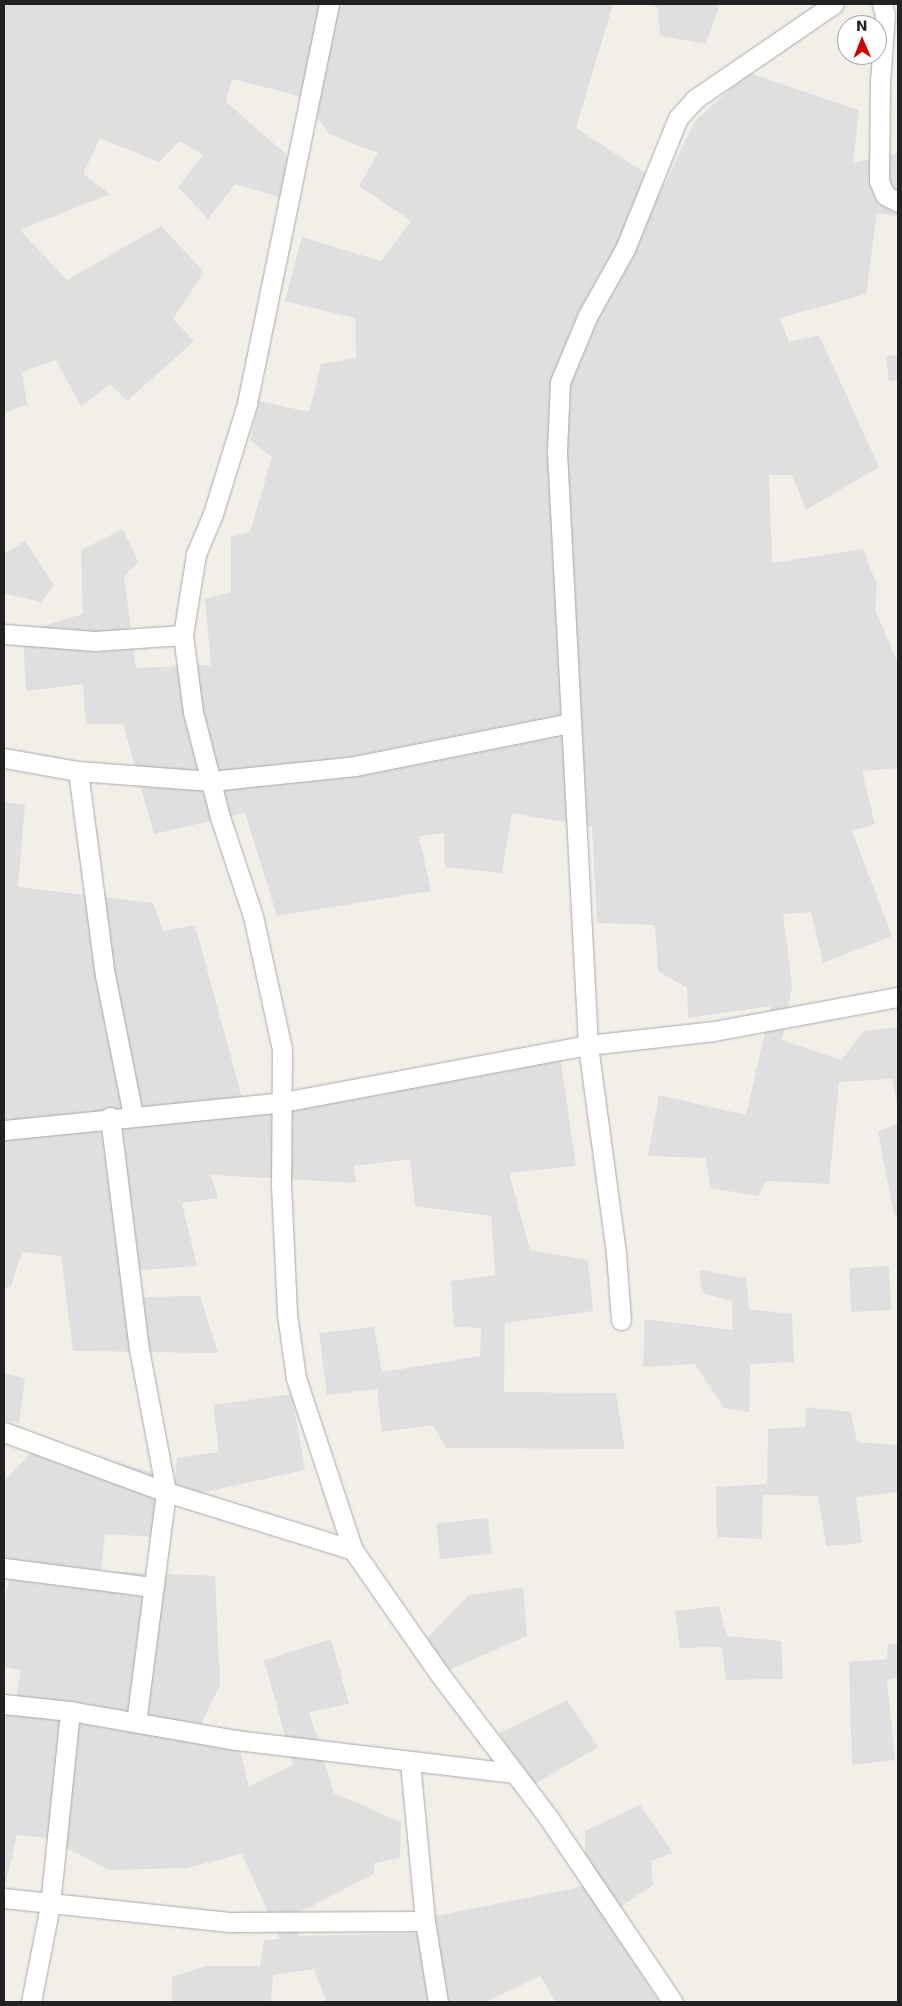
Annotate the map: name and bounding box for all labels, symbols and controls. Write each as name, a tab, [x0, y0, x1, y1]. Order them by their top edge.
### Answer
north arrow	[837, 15, 887, 65]
text: N	[856, 18, 868, 34]

